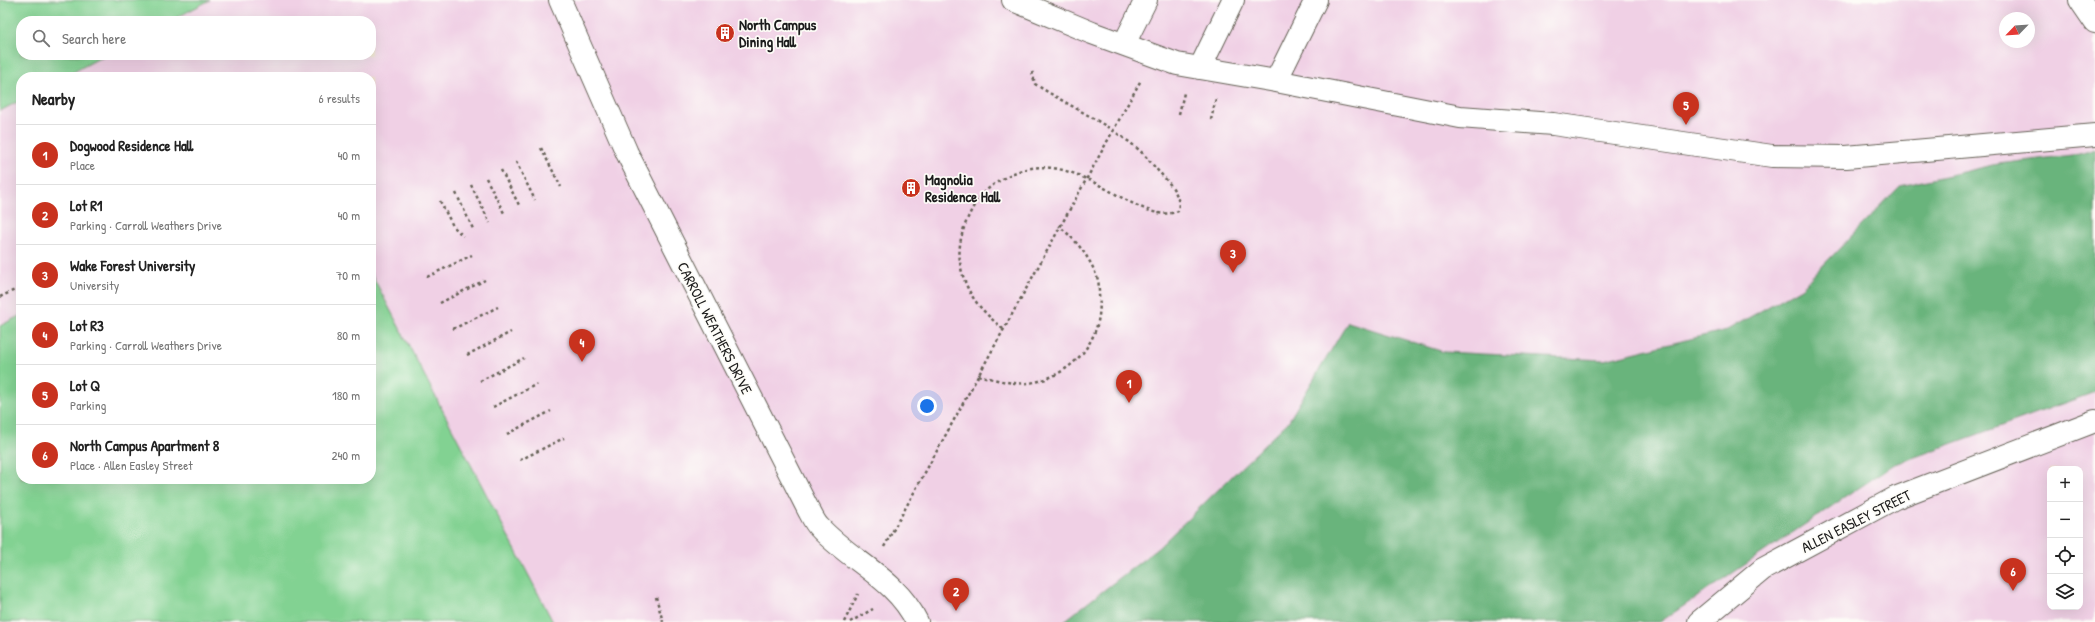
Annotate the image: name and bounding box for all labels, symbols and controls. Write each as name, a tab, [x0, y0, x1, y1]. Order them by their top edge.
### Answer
north arrow	[1999, 12, 2035, 48]
place label: North Campus Dining Hall	[739, 14, 816, 53]
search box	[16, 16, 376, 60]
building icon: North Campus Dining Hall	[714, 22, 736, 44]
icon: search	[30, 27, 52, 49]
text: Search here	[62, 28, 126, 49]
text: Nearby	[32, 87, 75, 110]
text: 6 results	[319, 89, 360, 107]
pin: 5	[1673, 92, 1699, 125]
text: Dogwood Residence Hall	[70, 135, 193, 156]
text: 1	[43, 146, 47, 164]
text: 40 m	[337, 146, 360, 164]
text: Place	[70, 156, 95, 174]
place label: Magnolia Residence Hall	[925, 169, 1001, 207]
building icon: Magnolia Residence Hall	[900, 177, 922, 199]
text: Lot R1	[70, 195, 103, 216]
text: 2	[42, 206, 48, 224]
text: 40 m	[337, 206, 360, 224]
text: Parking · Carroll Weathers Drive	[70, 216, 222, 234]
pin: 3	[1220, 240, 1246, 273]
text: Wake Forest University	[70, 255, 195, 276]
street label: CARROLL WEATHERS DRIVE	[673, 258, 758, 398]
text: 3	[42, 266, 48, 284]
text: 70 m	[336, 266, 360, 284]
text: University	[70, 276, 119, 294]
text: Lot R3	[70, 315, 104, 336]
text: 4	[43, 326, 47, 344]
text: 80 m	[337, 326, 360, 344]
pin: 4	[569, 329, 595, 362]
text: Parking · Carroll Weathers Drive	[70, 336, 222, 354]
pin: 1	[1116, 370, 1142, 403]
text: Lot Q	[70, 375, 100, 396]
text: 5	[42, 386, 48, 404]
text: 180 m	[332, 386, 360, 404]
text: Parking	[70, 396, 106, 414]
your location	[917, 396, 937, 416]
text: North Campus Apartment 8	[70, 435, 219, 456]
text: 6	[42, 446, 48, 464]
text: 240 m	[331, 446, 360, 464]
text: Place · Allen Easley Street	[70, 456, 193, 474]
map controls	[2047, 466, 2083, 610]
button: +	[2047, 466, 2083, 502]
street label: ALLEN EASLEY STREET	[1797, 484, 1915, 558]
button: −	[2047, 502, 2083, 538]
button: locate	[2047, 538, 2083, 574]
pin: 6	[2000, 558, 2026, 591]
button: layers	[2047, 574, 2083, 610]
pin: 2	[943, 578, 969, 611]

